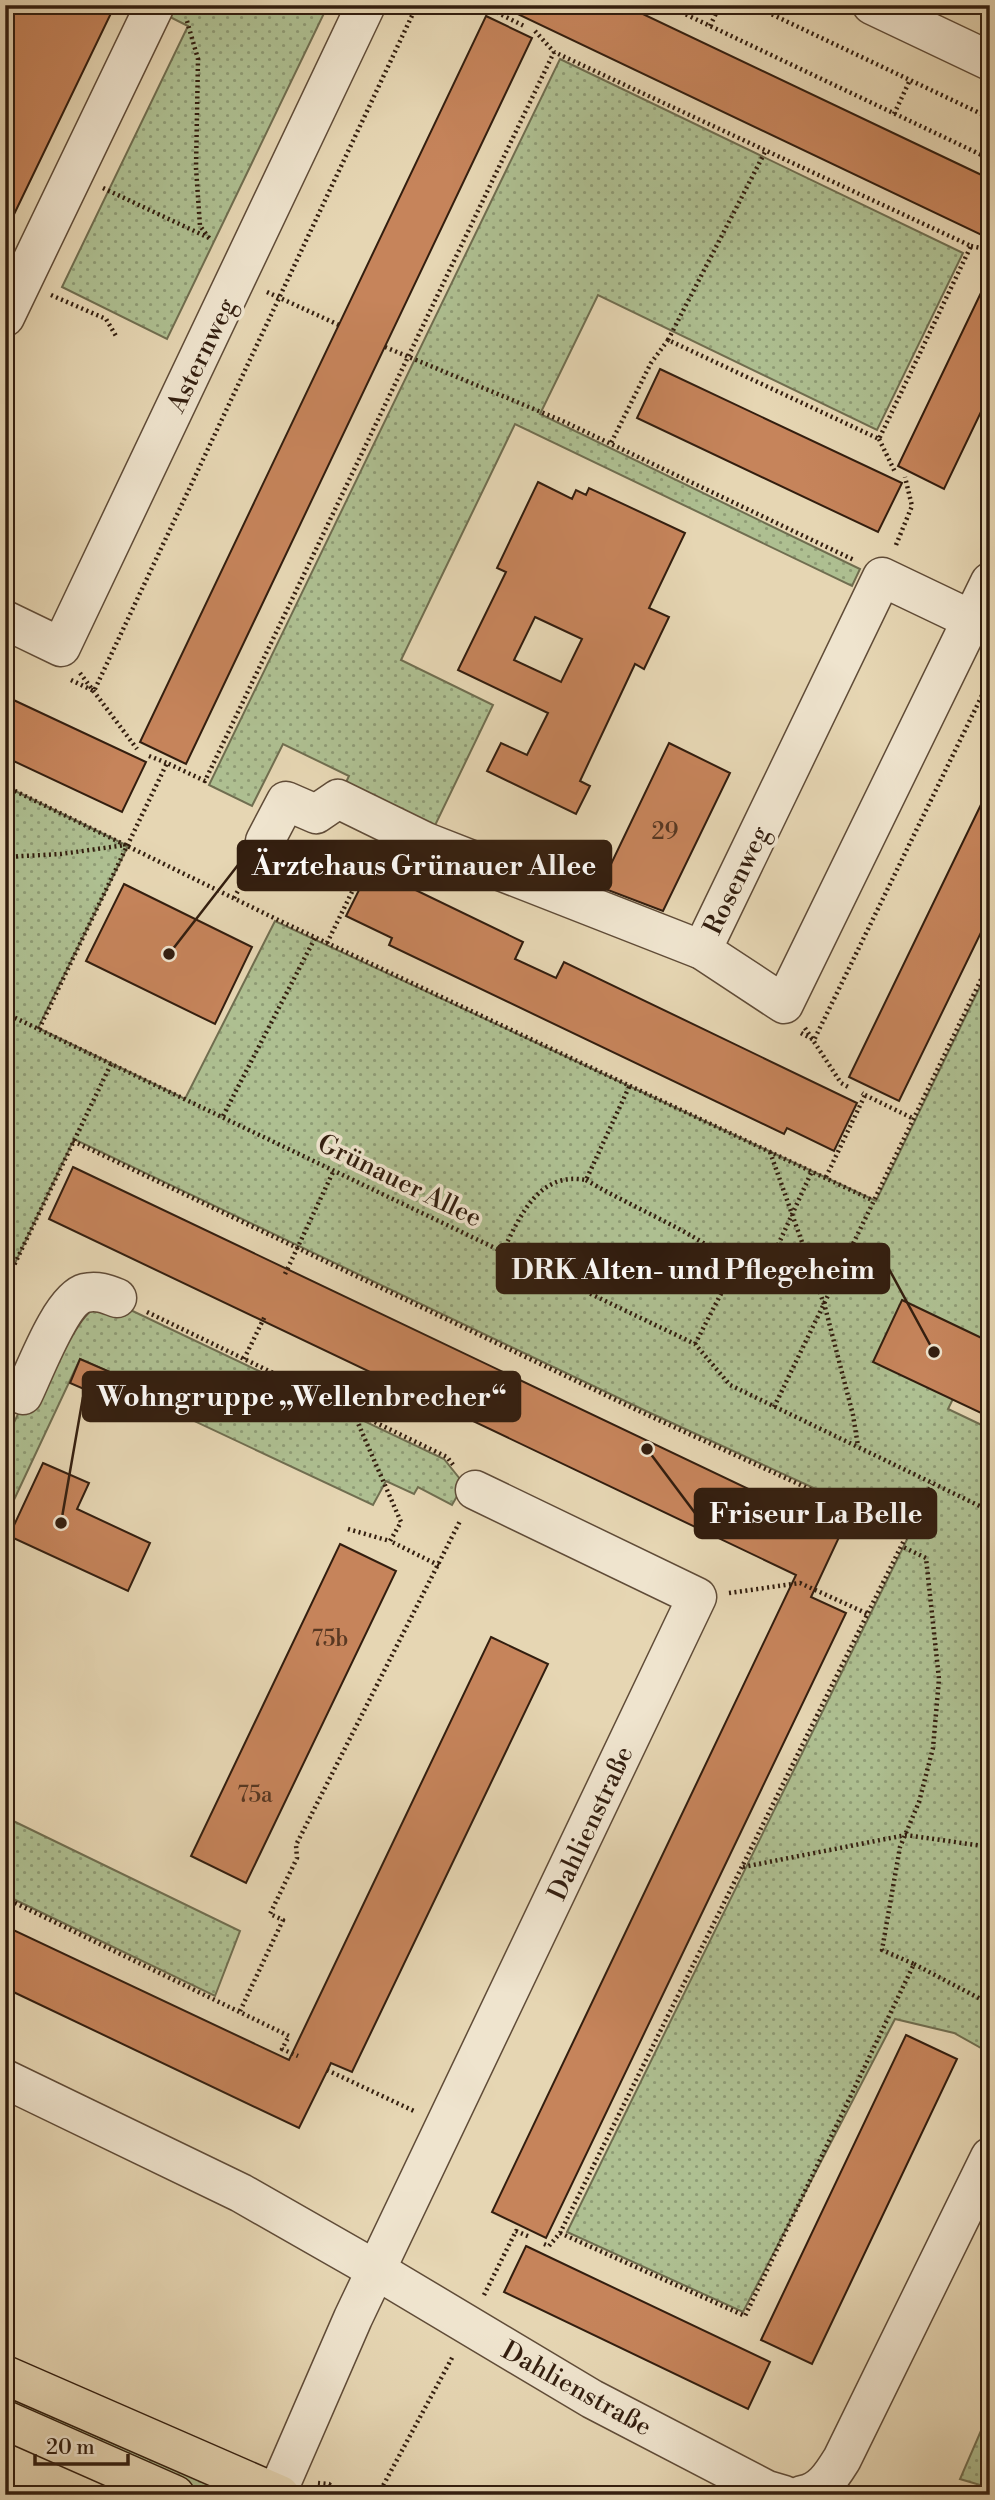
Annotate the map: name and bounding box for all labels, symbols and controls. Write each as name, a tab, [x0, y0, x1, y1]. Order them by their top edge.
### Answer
street label: Asternweg	[160, 293, 243, 419]
house number: 29	[651, 818, 679, 846]
street label: Rosenweg	[697, 820, 777, 940]
callout: Ärztehaus Grünauer Allee	[238, 841, 611, 890]
text: Ärztehaus Grünauer Allee	[251, 847, 596, 884]
street label: Grünauer Allee	[312, 1127, 487, 1234]
callout: DRK Alten- und Pflegeheim	[497, 1244, 889, 1293]
text: DRK Alten- und Pflegeheim	[511, 1253, 875, 1288]
callout: Wohngruppe „Wellenbrecher“	[83, 1372, 520, 1421]
text: Wohngruppe „Wellenbrecher“	[96, 1380, 507, 1415]
callout: Friseur La Belle	[695, 1489, 936, 1538]
text: Friseur La Belle	[709, 1497, 923, 1532]
house number: 75b	[312, 1625, 348, 1653]
street label: Dahlienstraße	[541, 1741, 641, 1906]
house number: 75a	[237, 1781, 273, 1809]
street label: Dahlienstraße	[496, 2335, 657, 2443]
scale bar	[35, 2423, 128, 2467]
text: 20 m	[46, 2435, 95, 2461]

